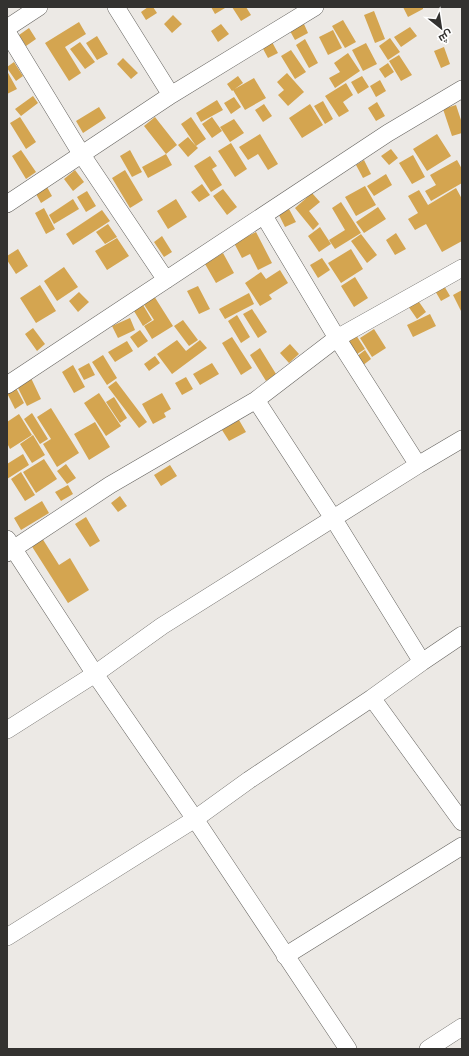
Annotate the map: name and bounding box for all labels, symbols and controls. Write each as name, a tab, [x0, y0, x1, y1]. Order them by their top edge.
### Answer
north arrow	[421, 8, 461, 48]
text: ش	[436, 27, 455, 45]

